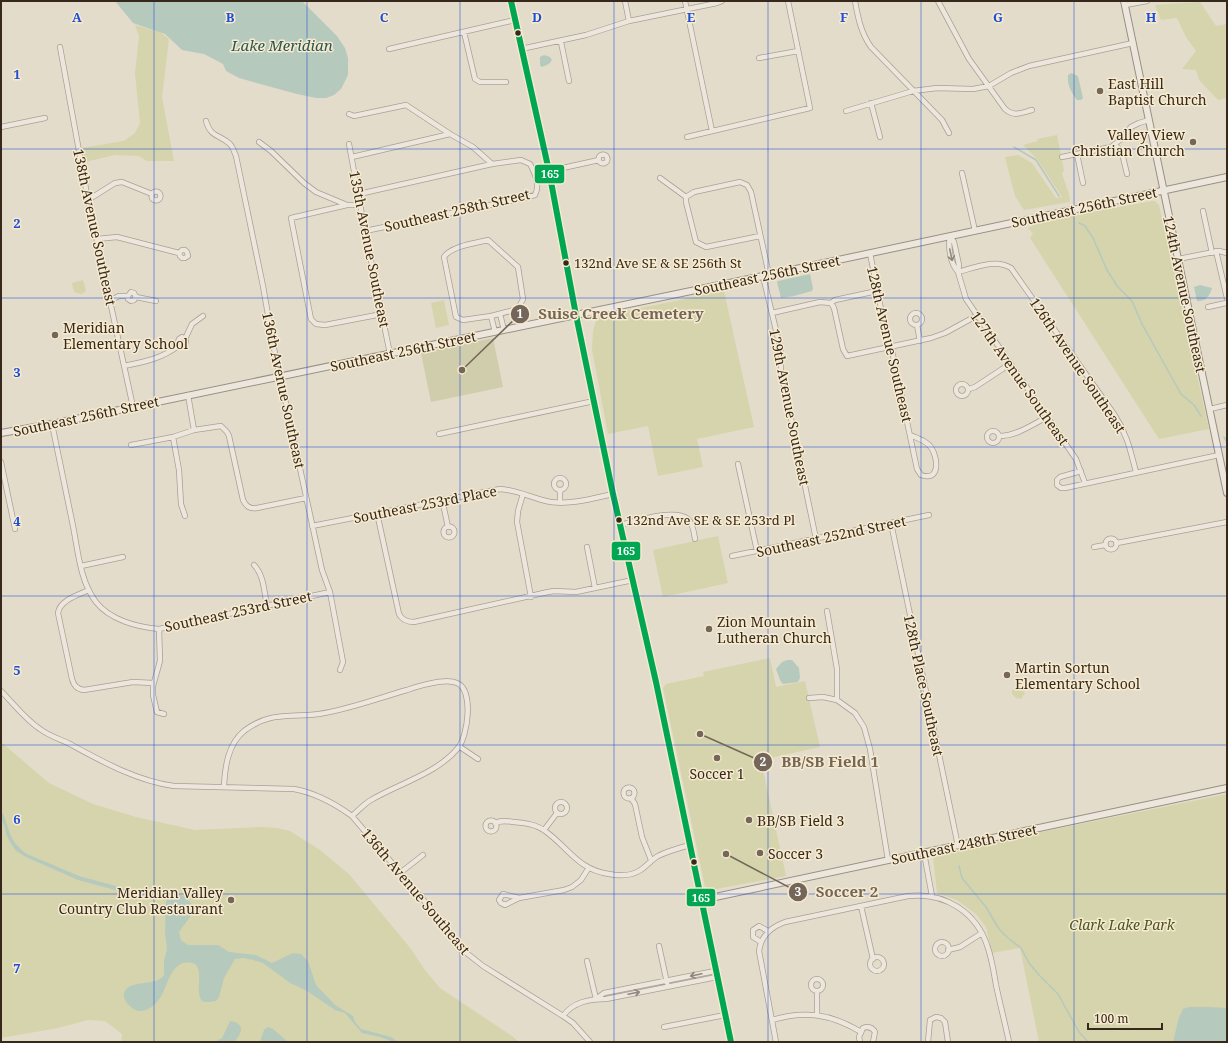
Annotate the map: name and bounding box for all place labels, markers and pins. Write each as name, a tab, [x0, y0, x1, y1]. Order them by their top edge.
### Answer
unlabelled marker	[513, 28, 523, 38]
place label: East Hill Baptist Church	[1108, 74, 1207, 109]
marker: East Hill Baptist Church	[1095, 86, 1105, 96]
place label: Valley View Christian Church	[1071, 125, 1186, 160]
marker: Valley View Christian Church	[1188, 137, 1198, 147]
place label: 132nd Ave SE & SE 256th St	[574, 254, 742, 272]
marker: 132nd Ave SE & SE 256th St	[561, 258, 571, 268]
callout: Suise Creek Cemetery	[510, 301, 712, 328]
place label: Meridian Elementary School	[63, 318, 189, 353]
marker: Meridian Elementary School	[50, 330, 60, 340]
place label: 132nd Ave SE & SE 253rd Pl	[626, 511, 795, 529]
marker: 132nd Ave SE & SE 253rd Pl	[614, 515, 624, 525]
place label: Zion Mountain Lutheran Church	[717, 612, 832, 647]
marker: Zion Mountain Lutheran Church	[704, 624, 714, 634]
place label: Martin Sortun Elementary School	[1015, 658, 1141, 693]
marker: Martin Sortun Elementary School	[1002, 670, 1012, 680]
callout: BB/SB Field 1	[753, 748, 887, 775]
marker: Soccer 1	[712, 753, 722, 763]
place label: Soccer 1	[689, 764, 745, 783]
place label: BB/SB Field 3	[757, 811, 845, 830]
marker: BB/SB Field 3	[744, 815, 754, 825]
place label: Soccer 3	[768, 844, 823, 863]
marker: Soccer 3	[755, 848, 765, 858]
unlabelled marker	[689, 857, 699, 867]
callout: Soccer 2	[788, 878, 887, 905]
place label: Meridian Valley Country Club Restaurant	[58, 883, 223, 918]
marker: Meridian Valley Country Club Restaurant	[226, 895, 236, 905]

